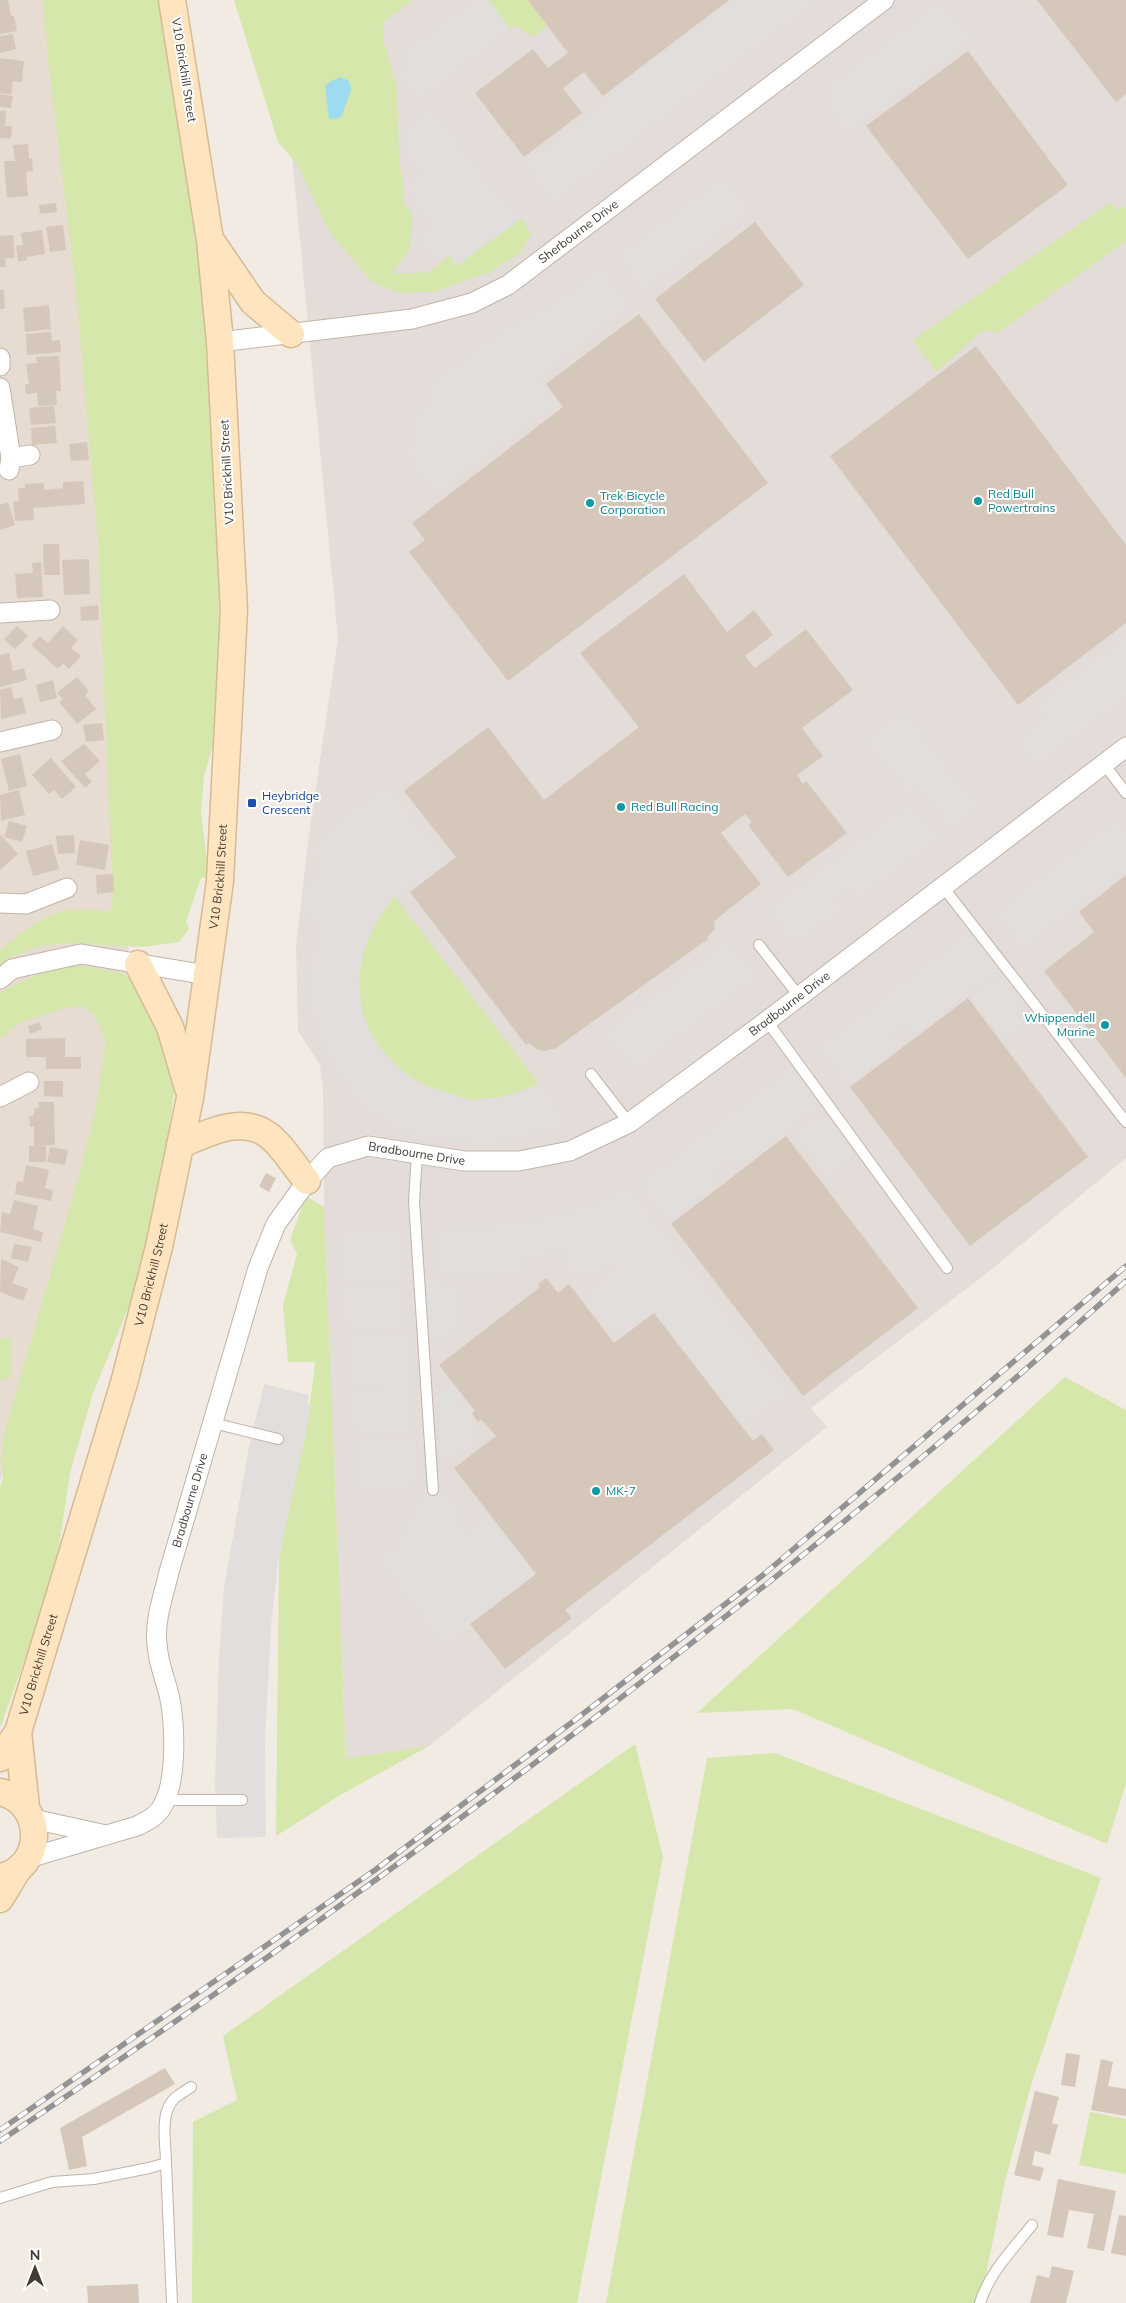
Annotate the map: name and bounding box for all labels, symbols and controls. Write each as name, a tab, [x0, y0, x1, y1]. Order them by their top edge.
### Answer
street label: V10 Brickhill Street	[169, 17, 200, 123]
street label: Sherbourne Drive	[535, 196, 621, 266]
street label: V10 Brickhill Street	[216, 419, 237, 525]
place label: Red Bull Powertrains	[988, 486, 1055, 515]
place label: Trek Bicycle Corporation	[600, 488, 666, 517]
marker: Red Bull Powertrains	[972, 495, 984, 507]
marker: Trek Bicycle Corporation	[584, 497, 596, 509]
place label: Heybridge Crescent	[262, 788, 319, 817]
marker: Heybridge Crescent	[246, 797, 258, 809]
place label: Red Bull Racing	[631, 799, 719, 814]
marker: Red Bull Racing	[615, 801, 627, 813]
street label: V10 Brickhill Street	[205, 824, 230, 930]
street label: Bradbourne Drive	[746, 968, 833, 1039]
place label: Whippendell Marine	[1024, 1010, 1095, 1039]
marker: Whippendell Marine	[1099, 1019, 1111, 1031]
street label: Bradbourne Drive	[367, 1138, 466, 1168]
street label: V10 Brickhill Street	[131, 1222, 171, 1328]
street label: Bradbourne Drive	[169, 1451, 210, 1549]
place label: MK-7	[606, 1483, 636, 1498]
marker: MK-7	[590, 1485, 602, 1497]
street label: V10 Brickhill Street	[15, 1612, 60, 1717]
north arrow	[10, 2243, 60, 2293]
text: N	[30, 2246, 40, 2264]

